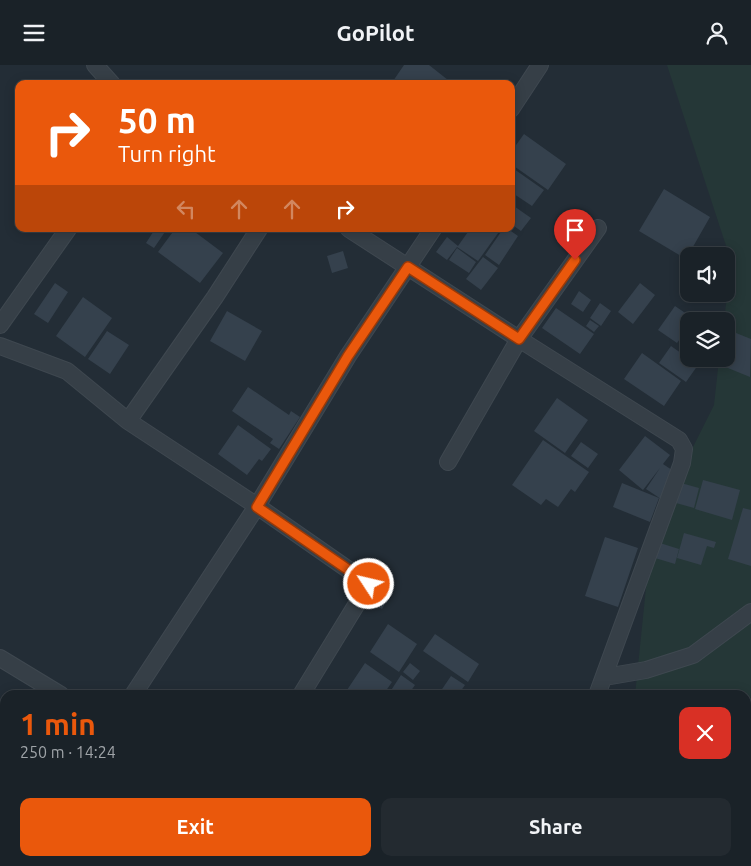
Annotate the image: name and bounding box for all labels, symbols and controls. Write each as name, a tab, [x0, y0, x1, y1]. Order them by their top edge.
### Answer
icon: menu	[20, 19, 48, 47]
icon: person	[703, 19, 731, 47]
text: GoPilot	[337, 20, 414, 45]
icon: right	[35, 100, 100, 165]
text: 50 m	[118, 100, 196, 140]
text: Turn right	[118, 141, 216, 166]
icon: left	[172, 195, 200, 223]
icon: ahead	[225, 195, 253, 223]
icon: ahead	[278, 195, 306, 223]
icon: right	[331, 195, 359, 223]
pin	[554, 209, 596, 260]
icon: arrive	[561, 216, 589, 244]
map controls	[680, 247, 735, 367]
button: sound	[680, 247, 735, 302]
button: layers	[680, 312, 735, 367]
position arrow	[342, 557, 394, 609]
text: 1 min	[20, 707, 96, 741]
button: close	[679, 707, 731, 759]
text: 250 m · 14:24	[20, 743, 116, 761]
button: Exit	[20, 798, 371, 856]
button: Share	[381, 798, 731, 856]

